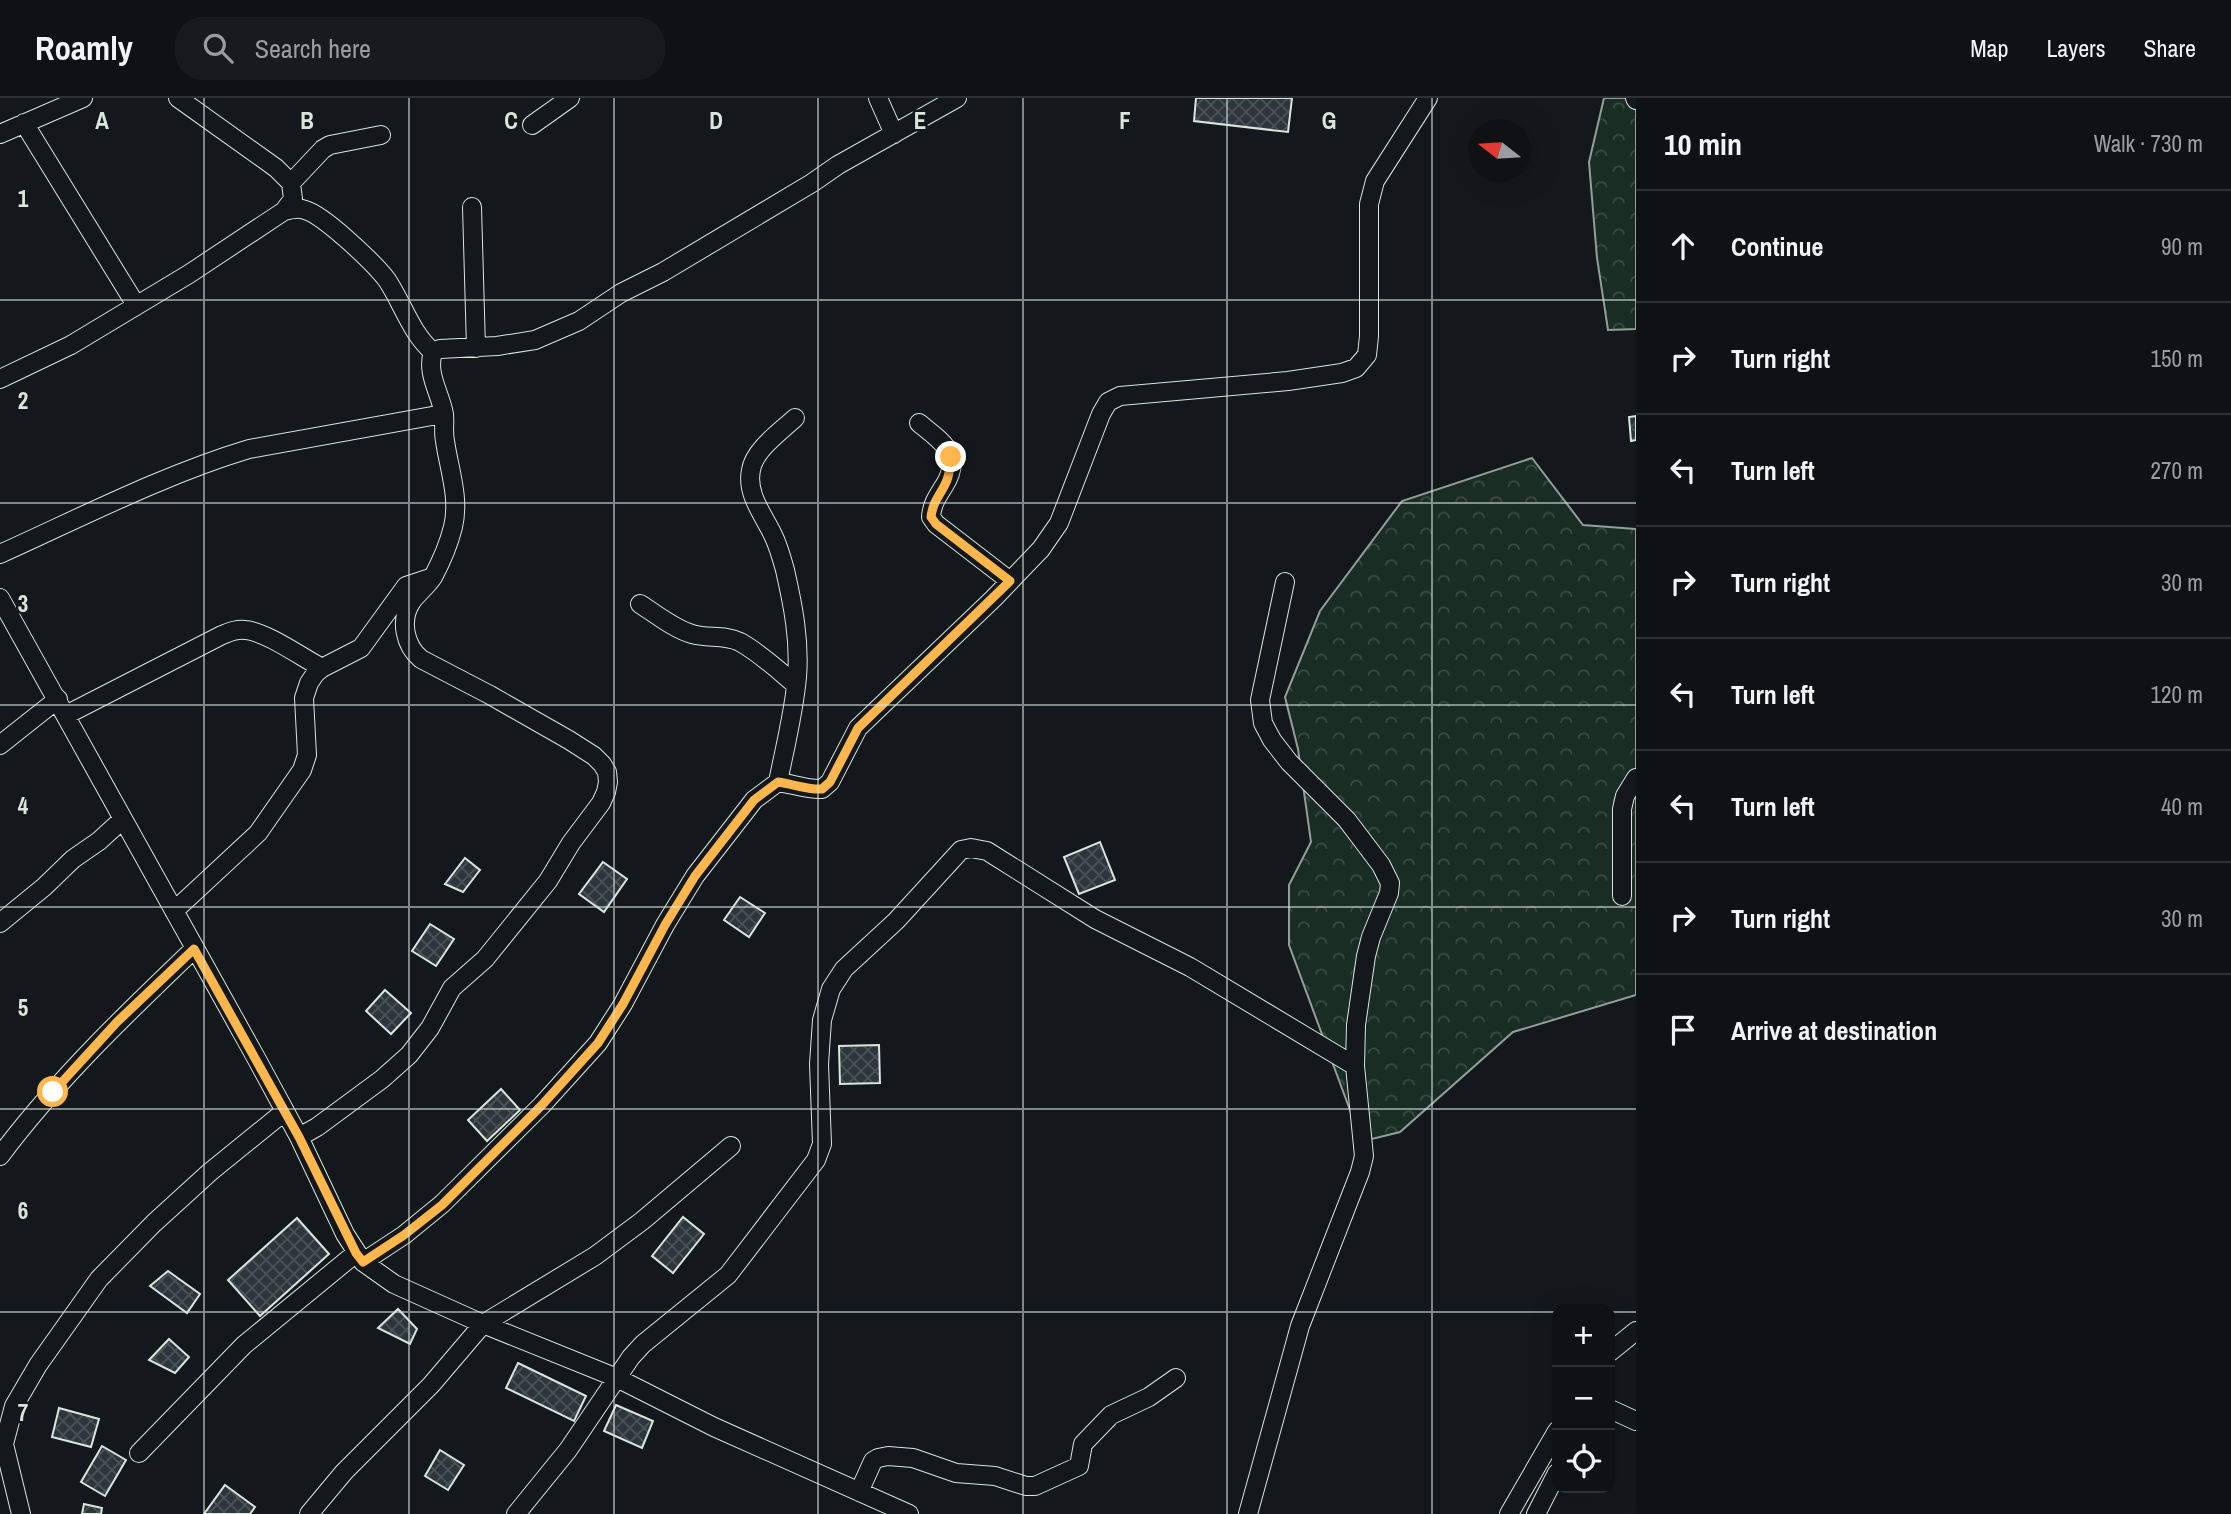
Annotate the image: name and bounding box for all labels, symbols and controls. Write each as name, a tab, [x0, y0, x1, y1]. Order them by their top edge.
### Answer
search box	[175, 17, 665, 80]
text: Roamly	[35, 26, 133, 70]
icon: search	[199, 29, 237, 67]
text: Search here	[255, 31, 371, 66]
text: Map	[1970, 32, 2008, 64]
text: Layers	[2046, 32, 2105, 64]
text: Share	[2143, 32, 2196, 64]
text: A	[95, 105, 109, 136]
text: B	[300, 105, 314, 136]
text: C	[504, 105, 518, 136]
text: D	[709, 105, 723, 136]
text: E	[914, 105, 926, 136]
text: F	[1119, 105, 1131, 136]
text: G	[1322, 105, 1336, 136]
north arrow	[1468, 119, 1531, 182]
text: 10 min	[1664, 124, 1742, 164]
text: Walk · 730 m	[2094, 128, 2203, 159]
text: 1	[18, 183, 29, 214]
icon: ahead	[1664, 227, 1702, 265]
text: Continue	[1731, 229, 1823, 264]
text: 90 m	[2161, 231, 2203, 262]
icon: right	[1664, 339, 1702, 377]
text: Turn right	[1731, 341, 1830, 376]
text: 150 m	[2151, 343, 2203, 374]
text: 2	[18, 385, 28, 416]
route end	[935, 441, 966, 472]
icon: left	[1664, 451, 1702, 489]
text: Turn left	[1731, 453, 1815, 488]
text: 270 m	[2151, 455, 2203, 486]
icon: right	[1664, 563, 1702, 601]
text: Turn right	[1731, 565, 1830, 600]
text: 30 m	[2161, 567, 2203, 598]
text: 3	[18, 588, 28, 619]
icon: left	[1664, 675, 1702, 713]
text: Turn left	[1731, 677, 1815, 712]
text: 120 m	[2151, 679, 2203, 710]
icon: left	[1664, 787, 1702, 825]
text: Turn left	[1731, 789, 1815, 824]
text: 4	[18, 790, 29, 821]
text: 40 m	[2161, 791, 2203, 822]
icon: right	[1664, 899, 1702, 937]
text: Turn right	[1731, 901, 1830, 936]
text: 30 m	[2161, 903, 2203, 934]
text: 5	[18, 992, 28, 1023]
icon: arrive	[1664, 1011, 1702, 1049]
text: Arrive at destination	[1731, 1013, 1937, 1048]
route start	[37, 1076, 68, 1107]
text: 6	[18, 1195, 28, 1226]
map controls	[1552, 1304, 1615, 1493]
button: +	[1552, 1304, 1615, 1367]
button: −	[1552, 1367, 1615, 1430]
text: 7	[18, 1397, 28, 1428]
button: locate	[1552, 1430, 1615, 1493]

